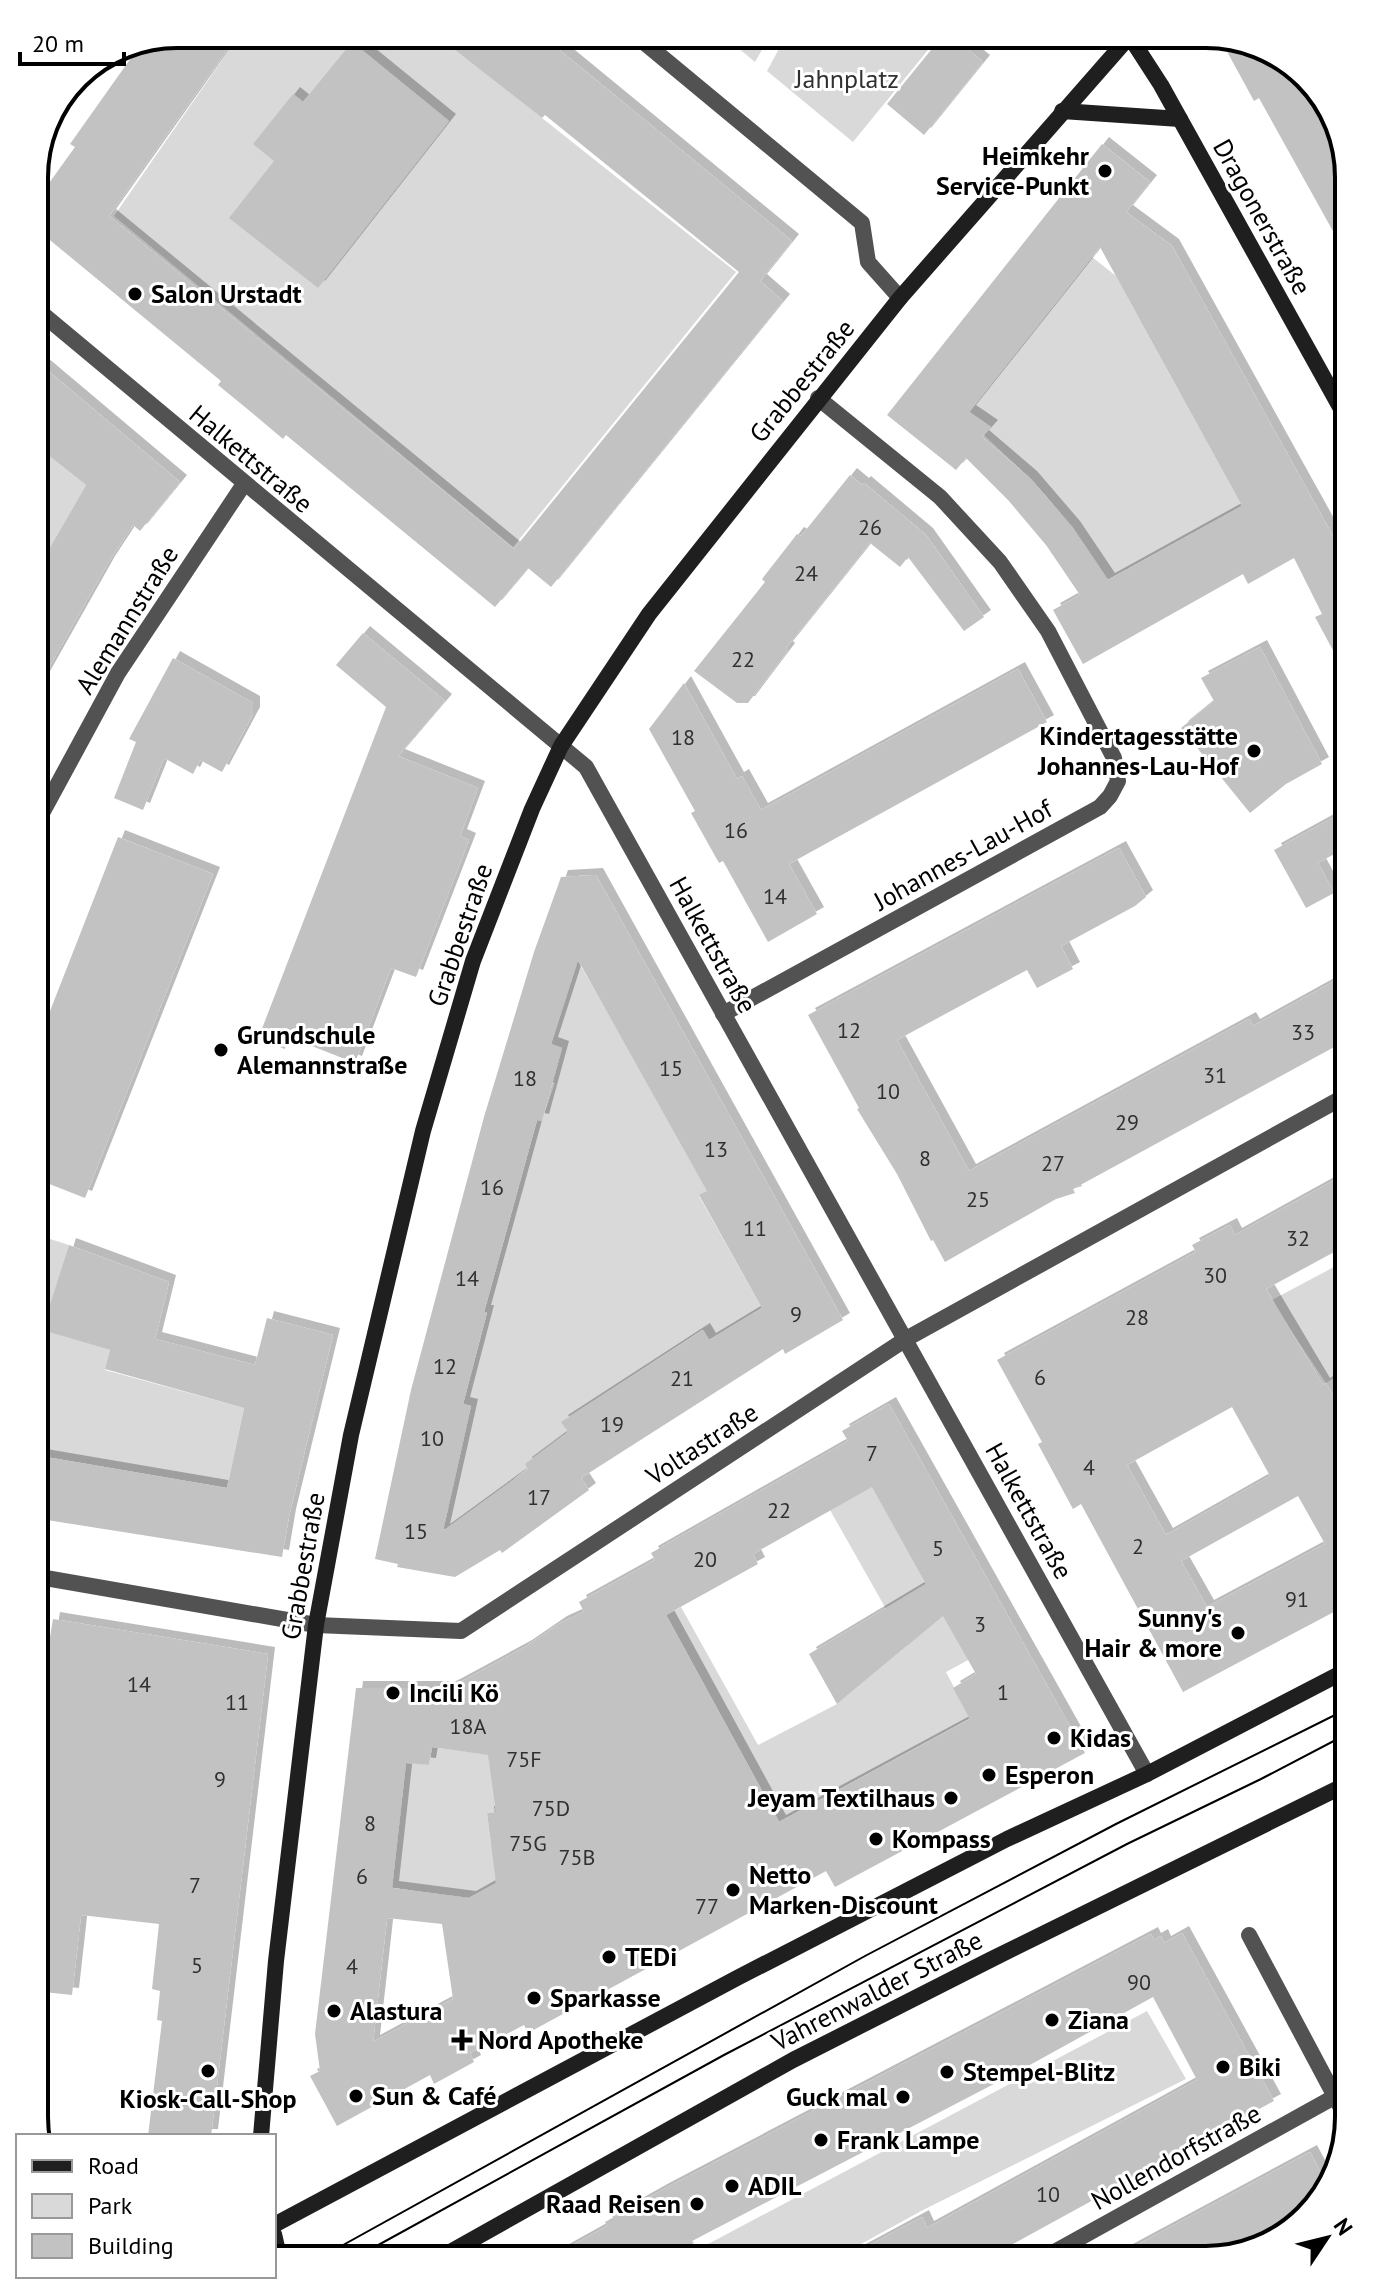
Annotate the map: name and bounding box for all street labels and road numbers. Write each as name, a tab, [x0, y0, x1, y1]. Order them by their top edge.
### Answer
street label: Dragonerstraße	[1206, 133, 1319, 300]
street label: Grabbestraße	[742, 312, 861, 449]
street label: Halkettstraße	[183, 397, 320, 520]
street label: Alemannstraße	[68, 540, 185, 700]
street label: Johannes-Lau-Hof	[867, 791, 1059, 918]
street label: Grabbestraße	[420, 859, 499, 1011]
street label: Halkettstraße	[662, 871, 764, 1019]
street label: Voltastraße	[639, 1395, 764, 1492]
street label: Halkettstraße	[978, 1437, 1080, 1585]
street label: Grabbestraße	[273, 1490, 332, 1642]
street label: Vahrenwalder Straße	[765, 1923, 988, 2058]
street label: Nollendorfstraße	[1085, 2096, 1266, 2217]

